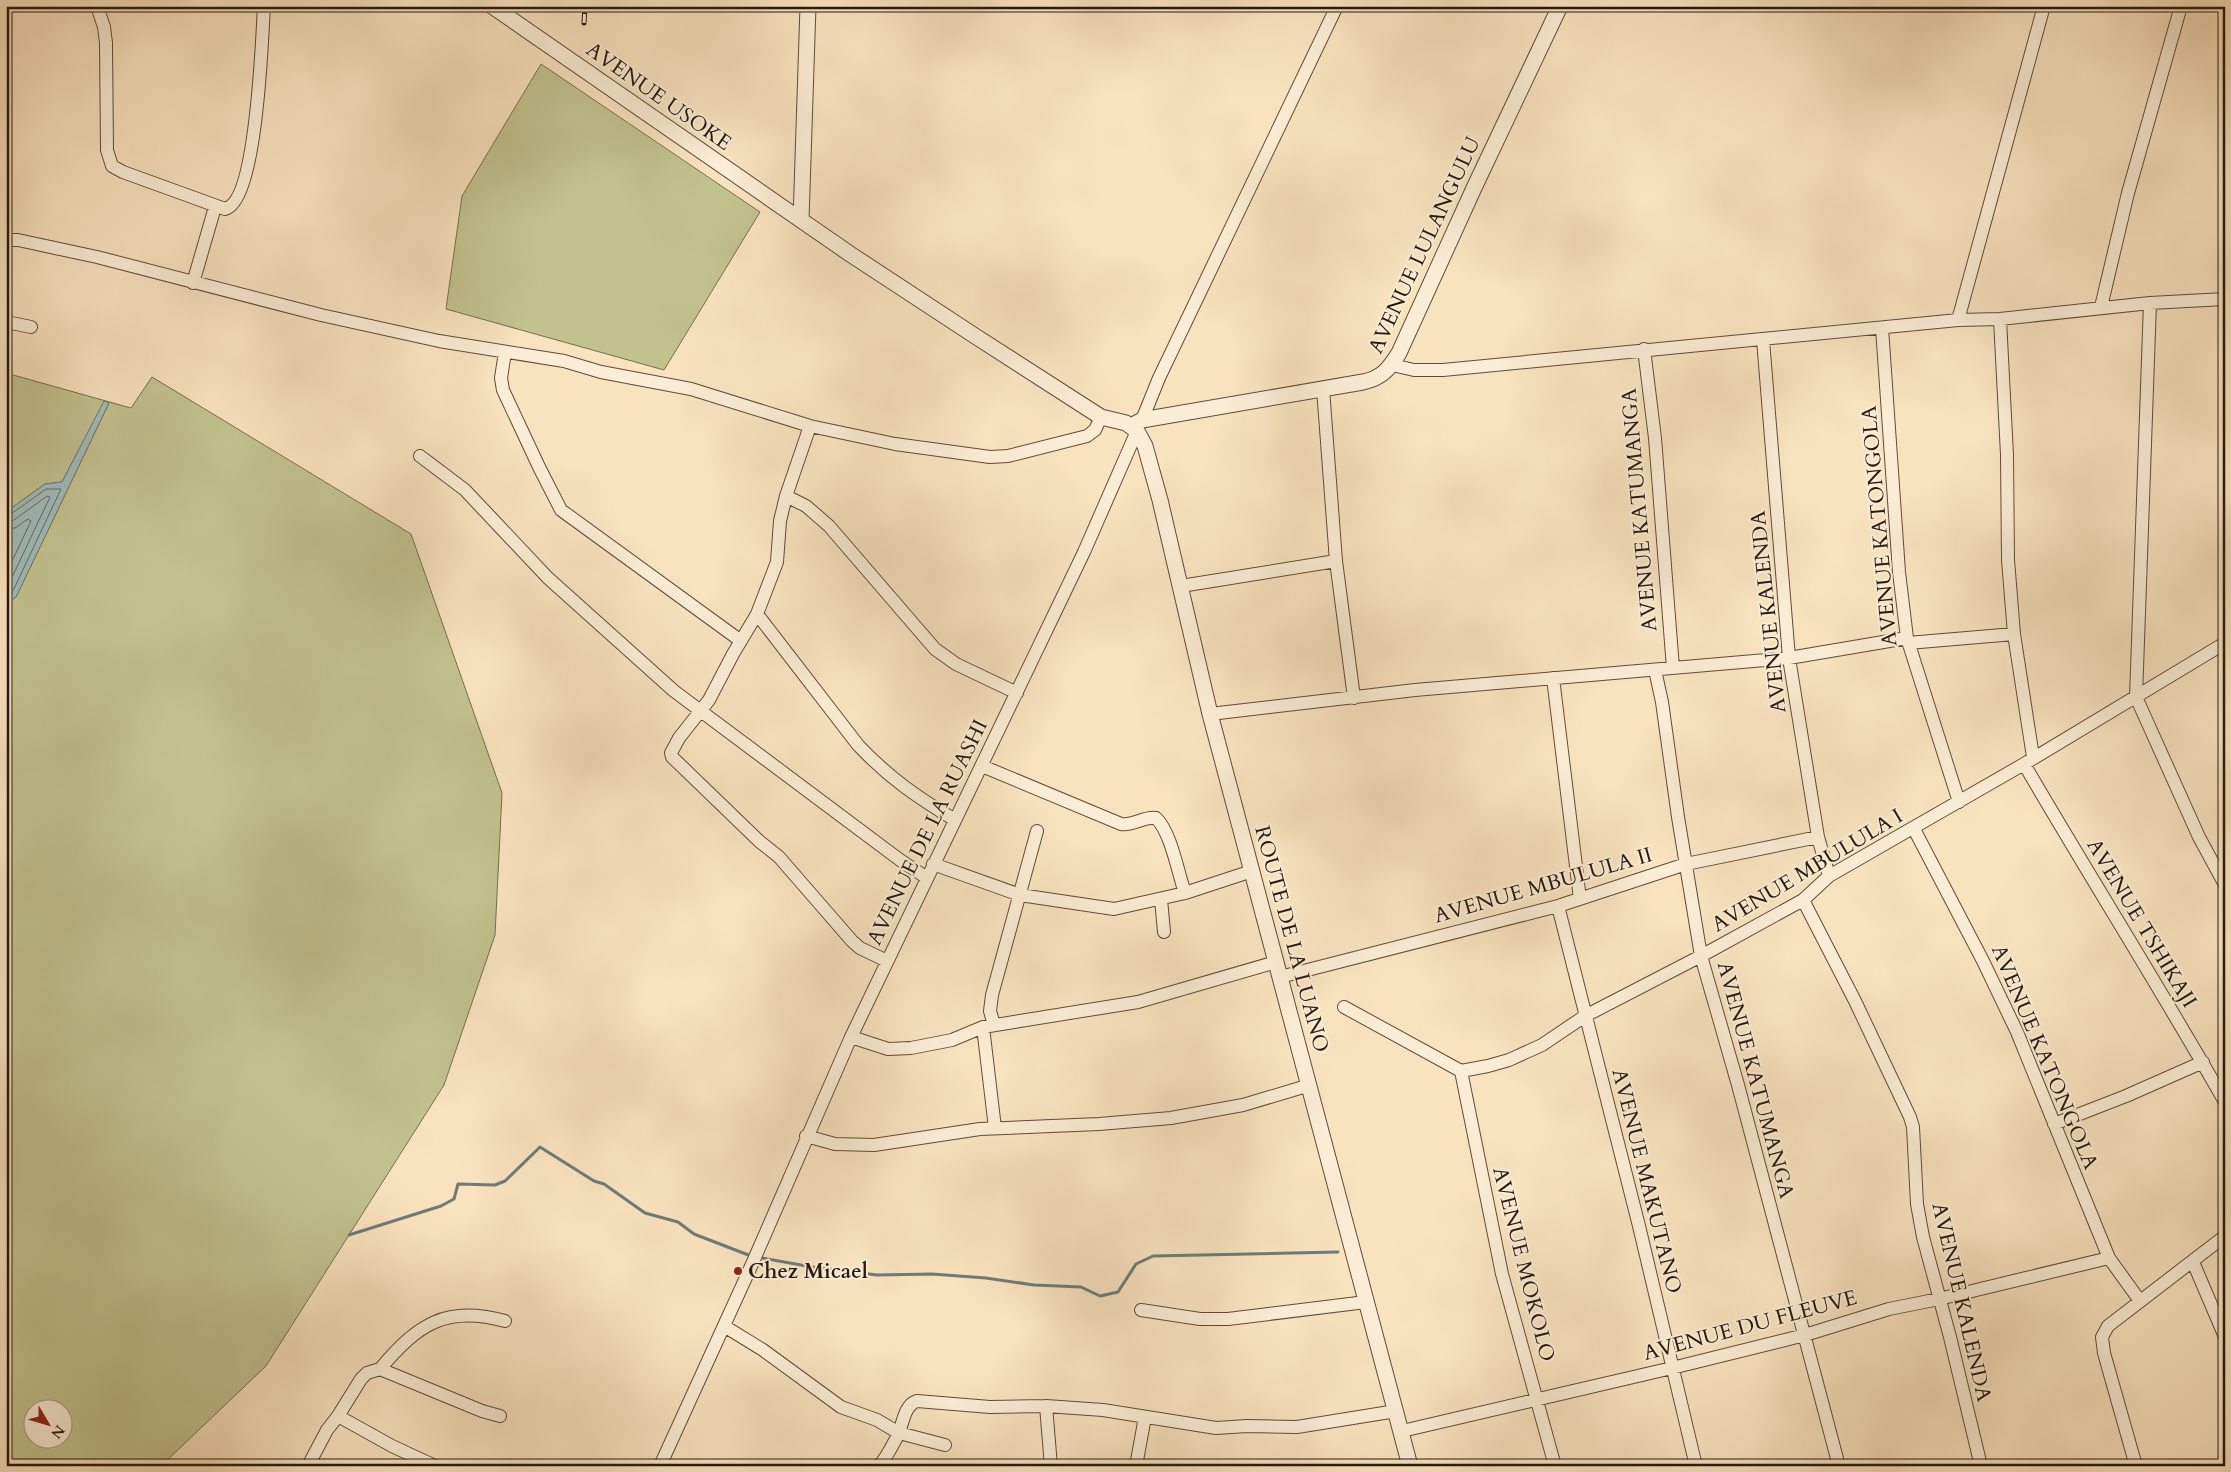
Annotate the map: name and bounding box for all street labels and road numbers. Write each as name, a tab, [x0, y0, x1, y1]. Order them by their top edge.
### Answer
street label: AVENUE USOKE	[580, 35, 737, 157]
street label: AVENUE LULANGULU	[1361, 132, 1487, 358]
street label: AVENUE KATUMANGA	[1614, 387, 1665, 633]
street label: AVENUE KATONGOLA	[1855, 404, 1904, 647]
street label: AVENUE KALENDA	[1743, 509, 1794, 714]
street label: AVENUE DE LA RUASHI	[860, 714, 995, 950]
street label: AVENUE MBULULA I	[1706, 802, 1908, 939]
street label: ROUTE DE LA LUANO	[1247, 823, 1336, 1056]
street label: AVENUE TSHIKAJI	[2080, 833, 2204, 1013]
street label: AVENUE MBULULA II	[1431, 840, 1656, 931]
street label: AVENUE KATONGOLA	[1984, 940, 2105, 1174]
street label: AVENUE KATUMANGA	[1710, 958, 1801, 1202]
street label: AVENUE MAKUTANO	[1605, 1066, 1689, 1297]
street label: AVENUE MOKOLO	[1485, 1164, 1562, 1364]
street label: AVENUE KALENDA	[1925, 1200, 1999, 1404]
street label: AVENUE DU FLEUVE	[1640, 1283, 1860, 1368]

